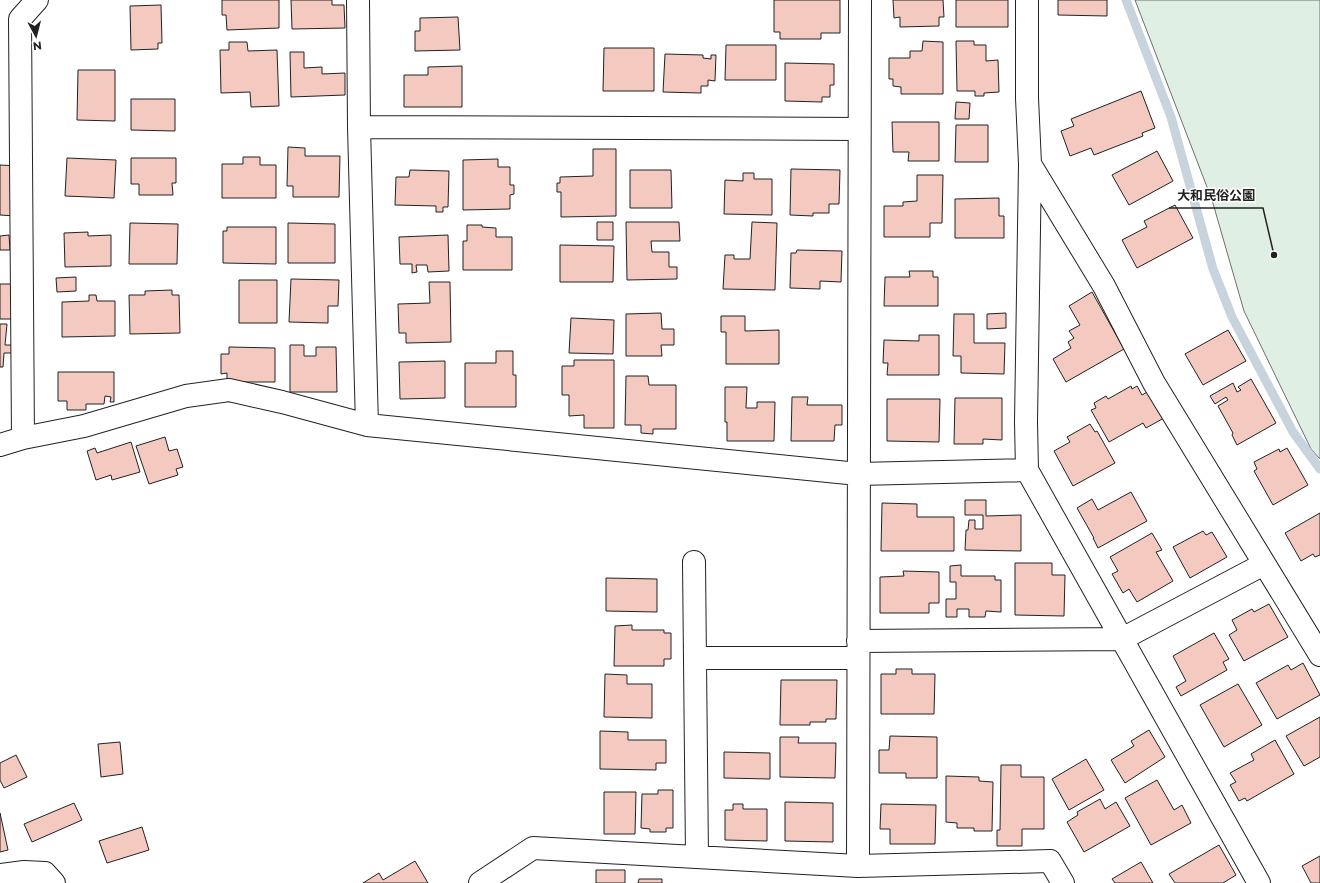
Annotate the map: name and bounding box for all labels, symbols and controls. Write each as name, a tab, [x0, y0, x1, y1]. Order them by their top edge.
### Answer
north arrow	[16, 16, 56, 56]
text: N	[32, 38, 42, 53]
callout: 大和民俗公園	[1169, 183, 1263, 208]
text: 大和民俗公園	[1177, 187, 1255, 203]

